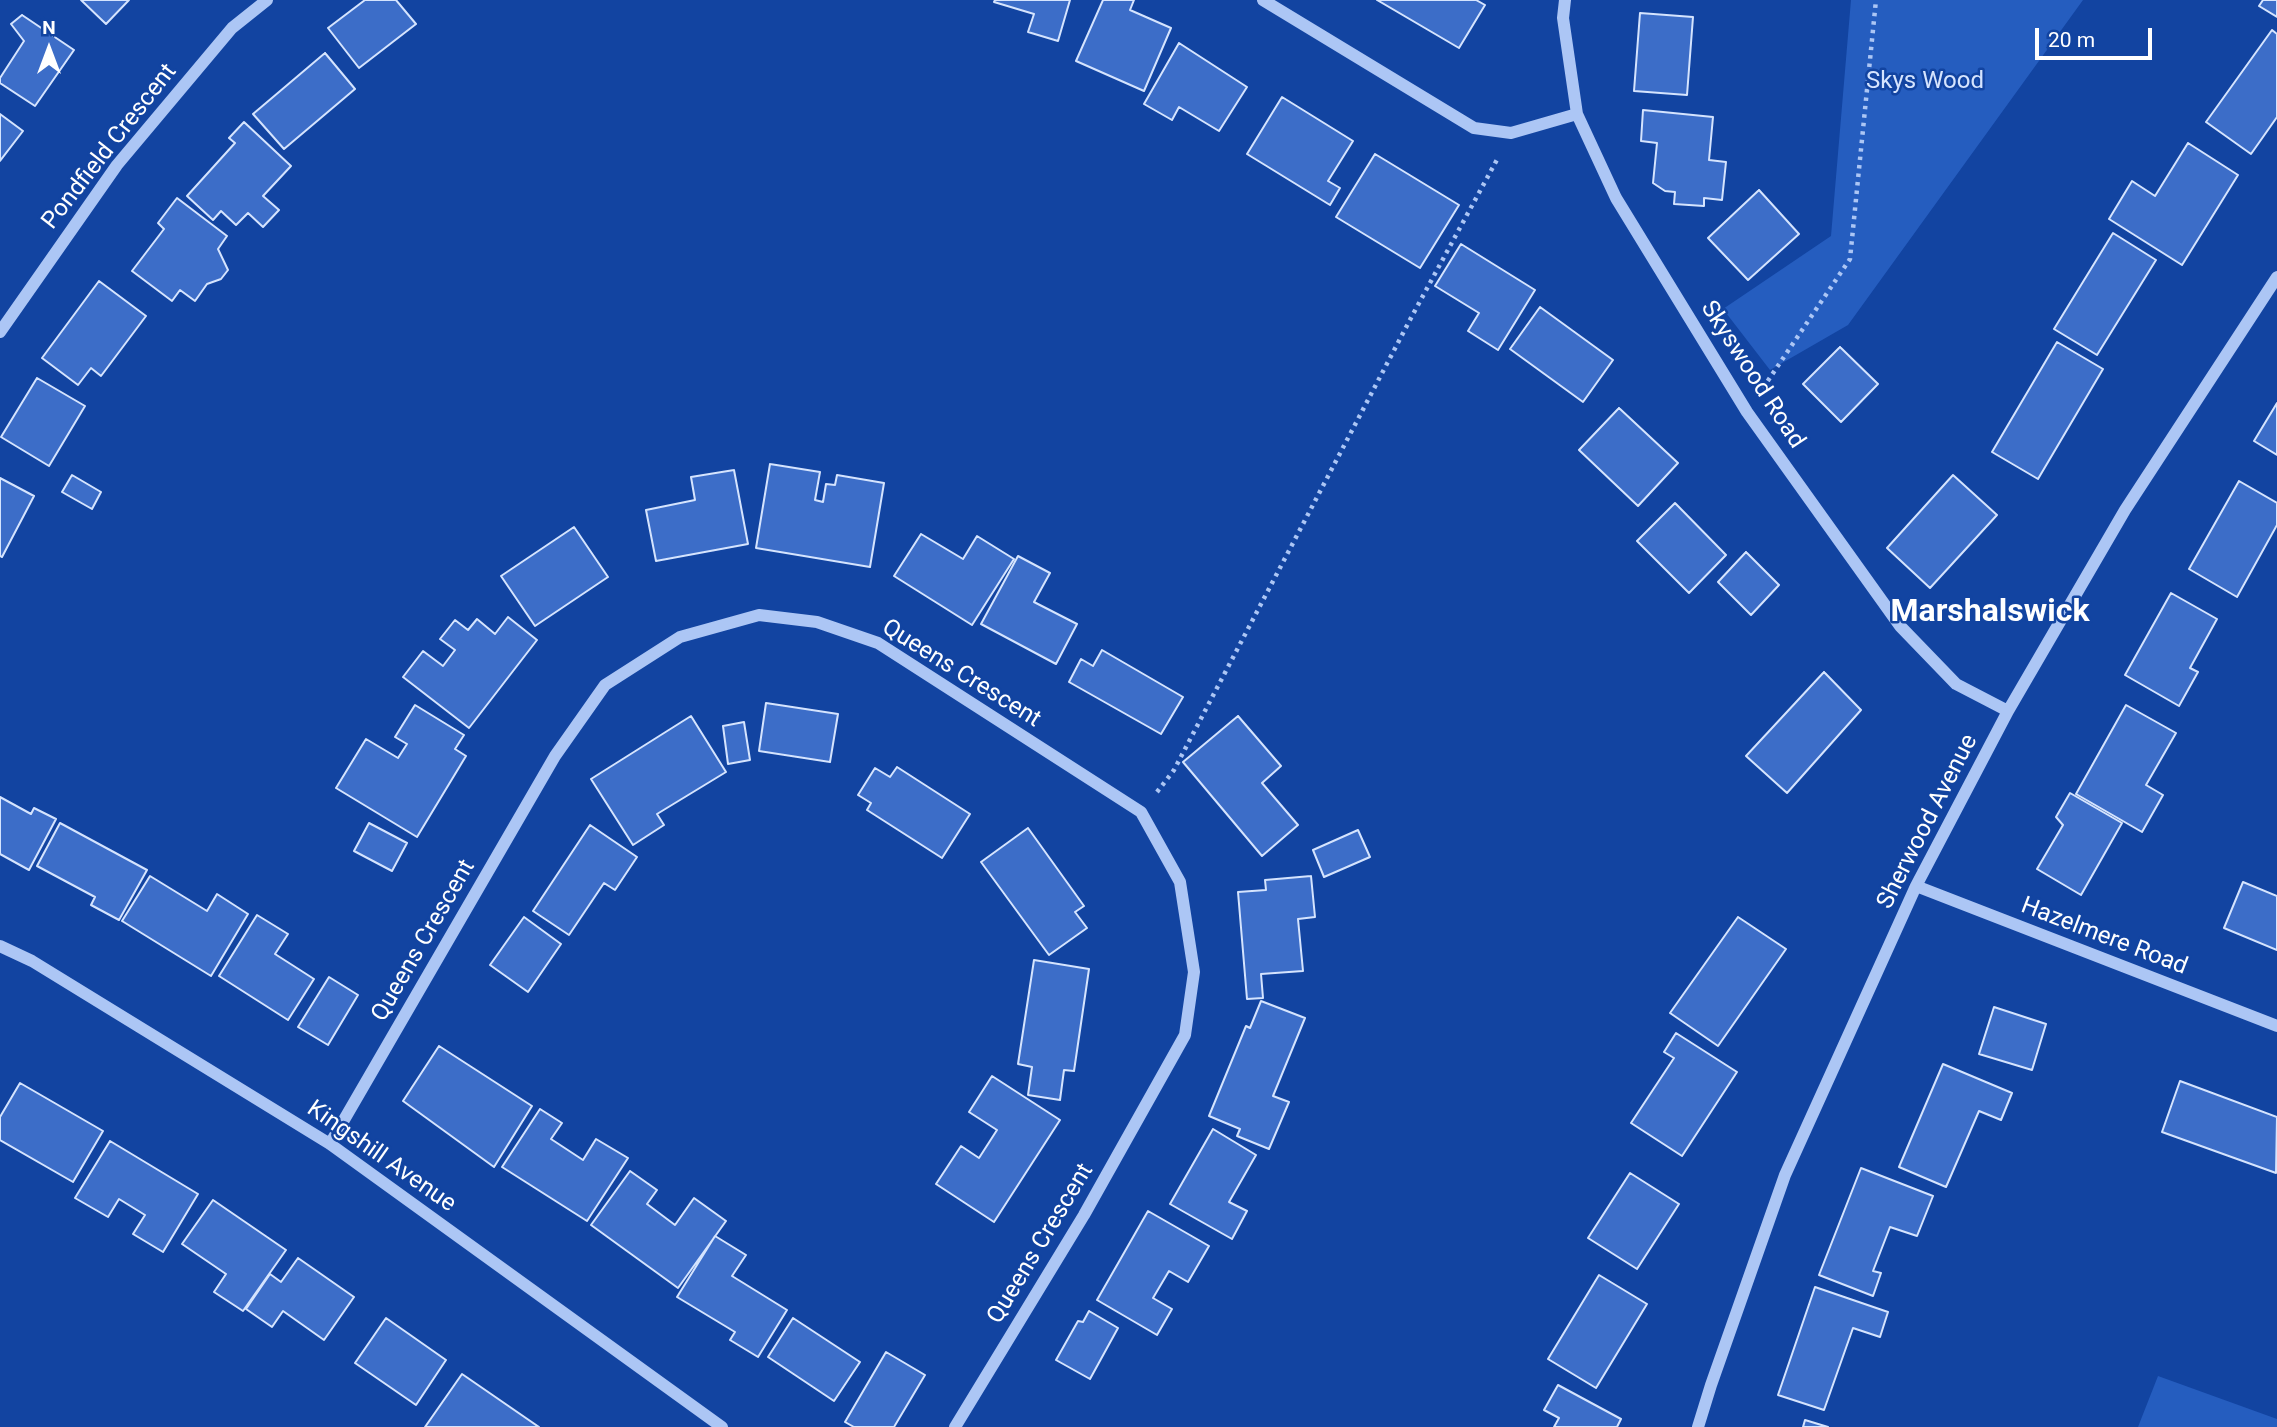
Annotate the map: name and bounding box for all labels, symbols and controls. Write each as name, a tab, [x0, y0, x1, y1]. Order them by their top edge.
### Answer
north arrow	[14, 14, 84, 84]
scale bar	[2039, 14, 2156, 58]
text: N	[42, 16, 56, 39]
text: 20 m	[2048, 28, 2095, 52]
street label: Pondfield Crescent	[37, 59, 183, 235]
park label: Skys Wood	[1866, 68, 1984, 96]
street label: Skyswood Road	[1694, 296, 1810, 454]
district label: Marshalswick	[1891, 594, 2089, 632]
street label: Queens Crescent	[876, 614, 1046, 734]
street label: Sherwood Avenue	[1872, 730, 1984, 914]
street label: Queens Crescent	[366, 855, 482, 1027]
street label: Hazelmere Road	[2017, 892, 2191, 982]
street label: Kingshill Avenue	[301, 1095, 461, 1219]
street label: Queens Crescent	[982, 1159, 1100, 1329]

